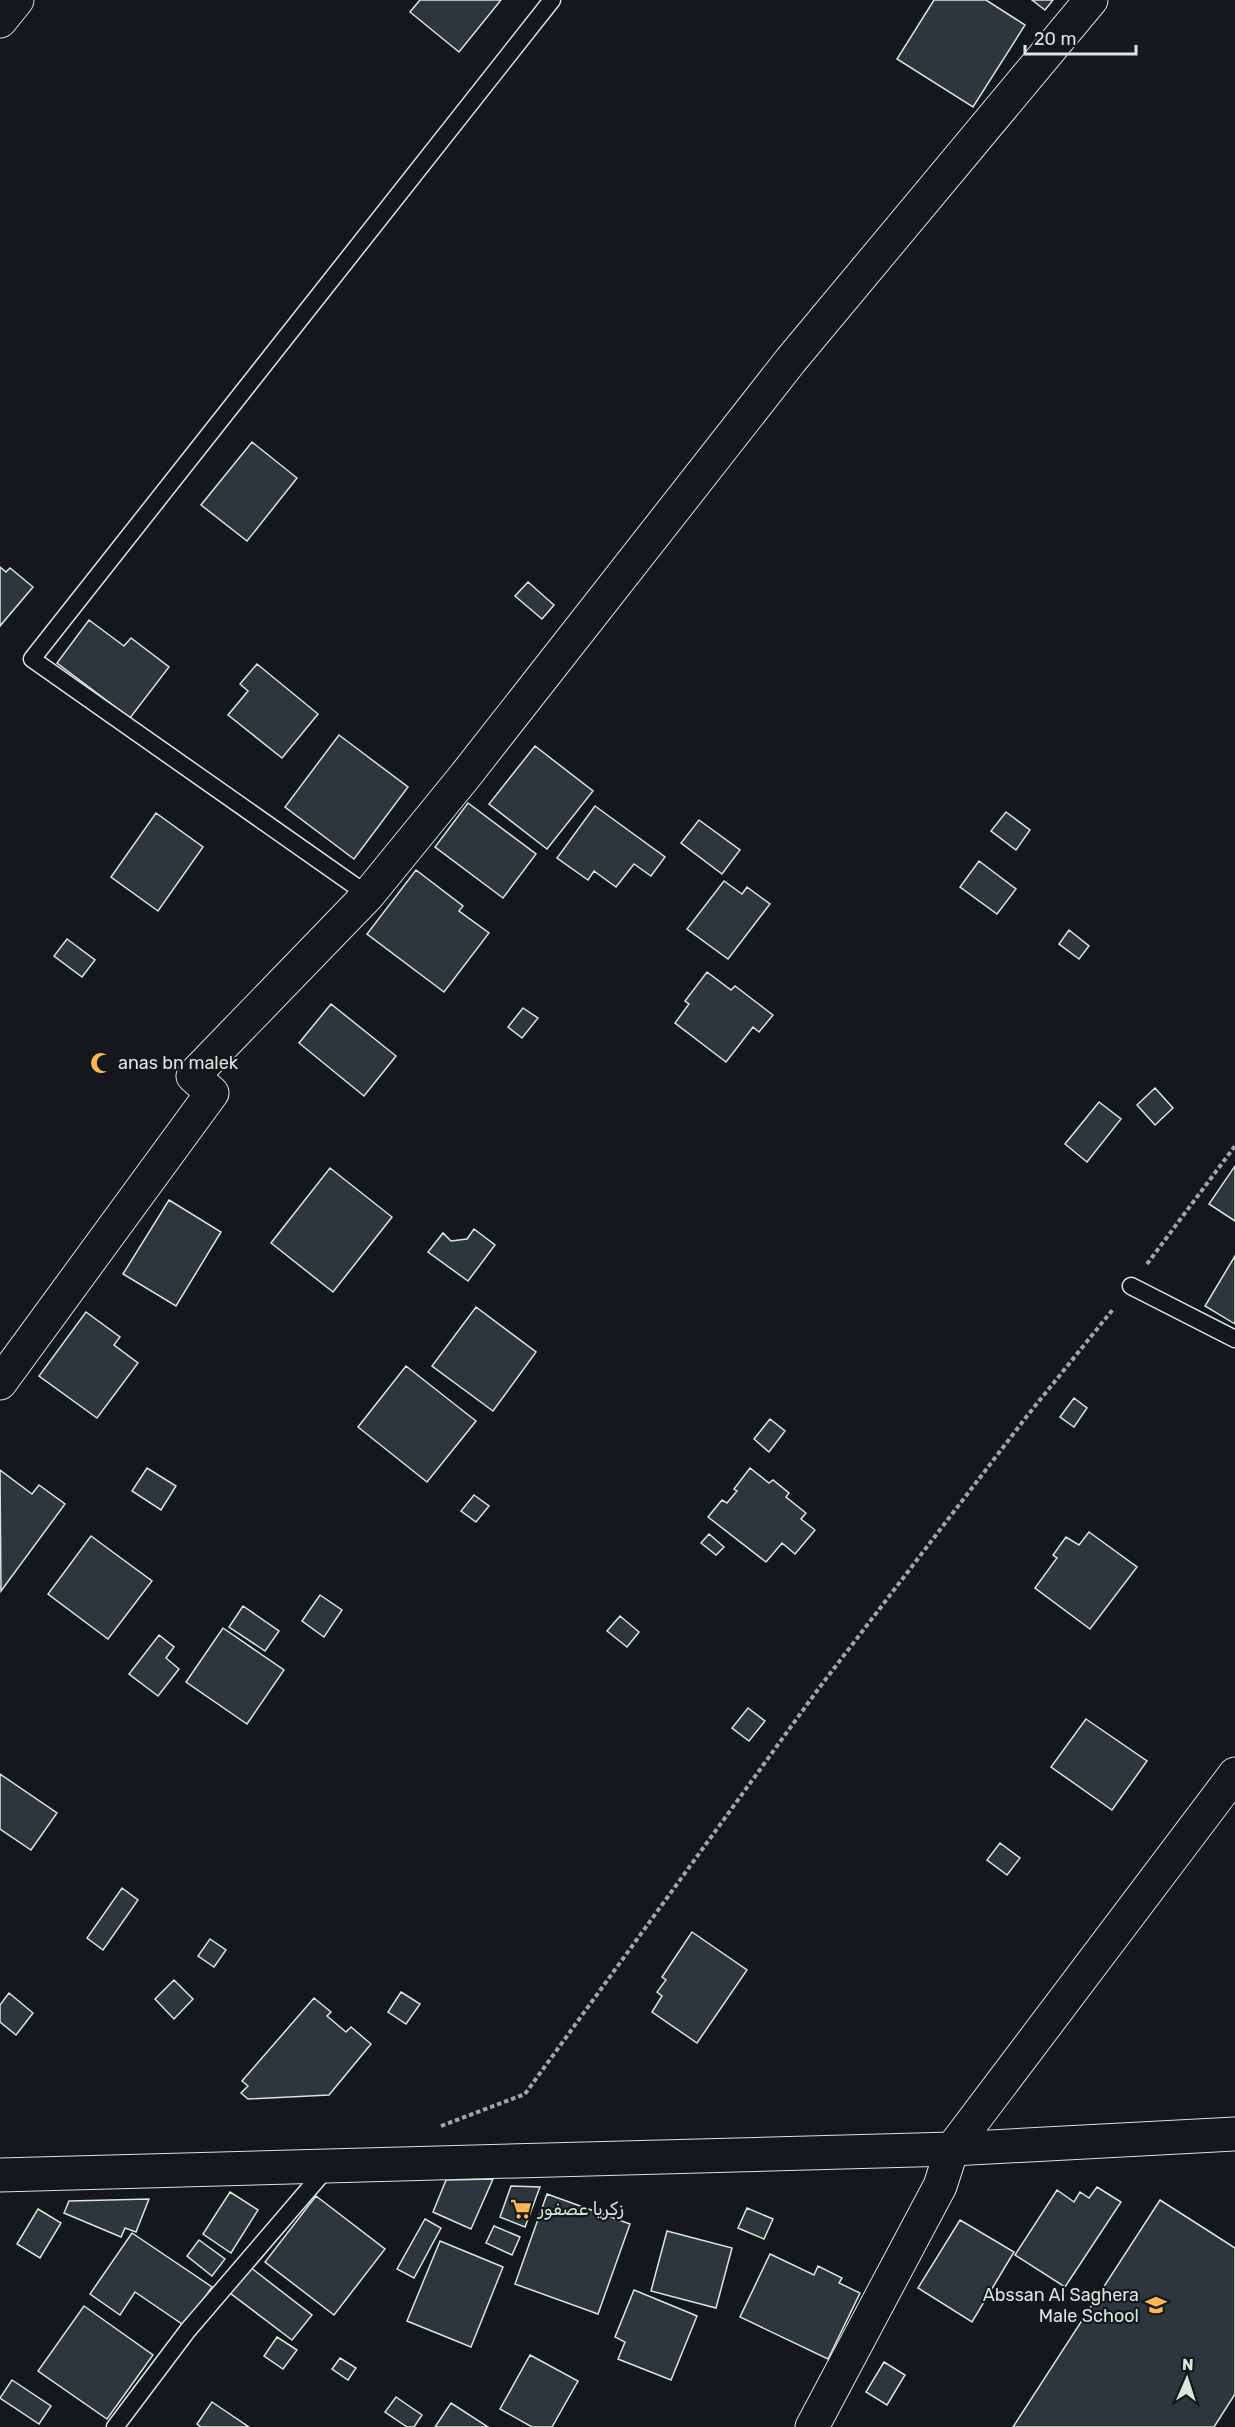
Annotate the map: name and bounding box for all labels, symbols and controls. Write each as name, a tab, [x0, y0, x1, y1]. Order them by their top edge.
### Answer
scale bar	[1025, 18, 1136, 56]
text: 20 m	[1034, 28, 1076, 50]
mosque icon: anas bn malek	[89, 1051, 113, 1075]
place label: anas bn malek	[118, 1052, 239, 1074]
supermarket icon: زكريا عصفور	[509, 2197, 533, 2221]
place label: زكريا عصفور	[537, 2198, 624, 2220]
place label: Abssan Al Saghera Male School	[983, 2284, 1139, 2327]
school or university icon: Abssan Al Saghera Male School	[1144, 2293, 1168, 2317]
north arrow	[1157, 2349, 1217, 2409]
text: N	[1182, 2355, 1194, 2374]

